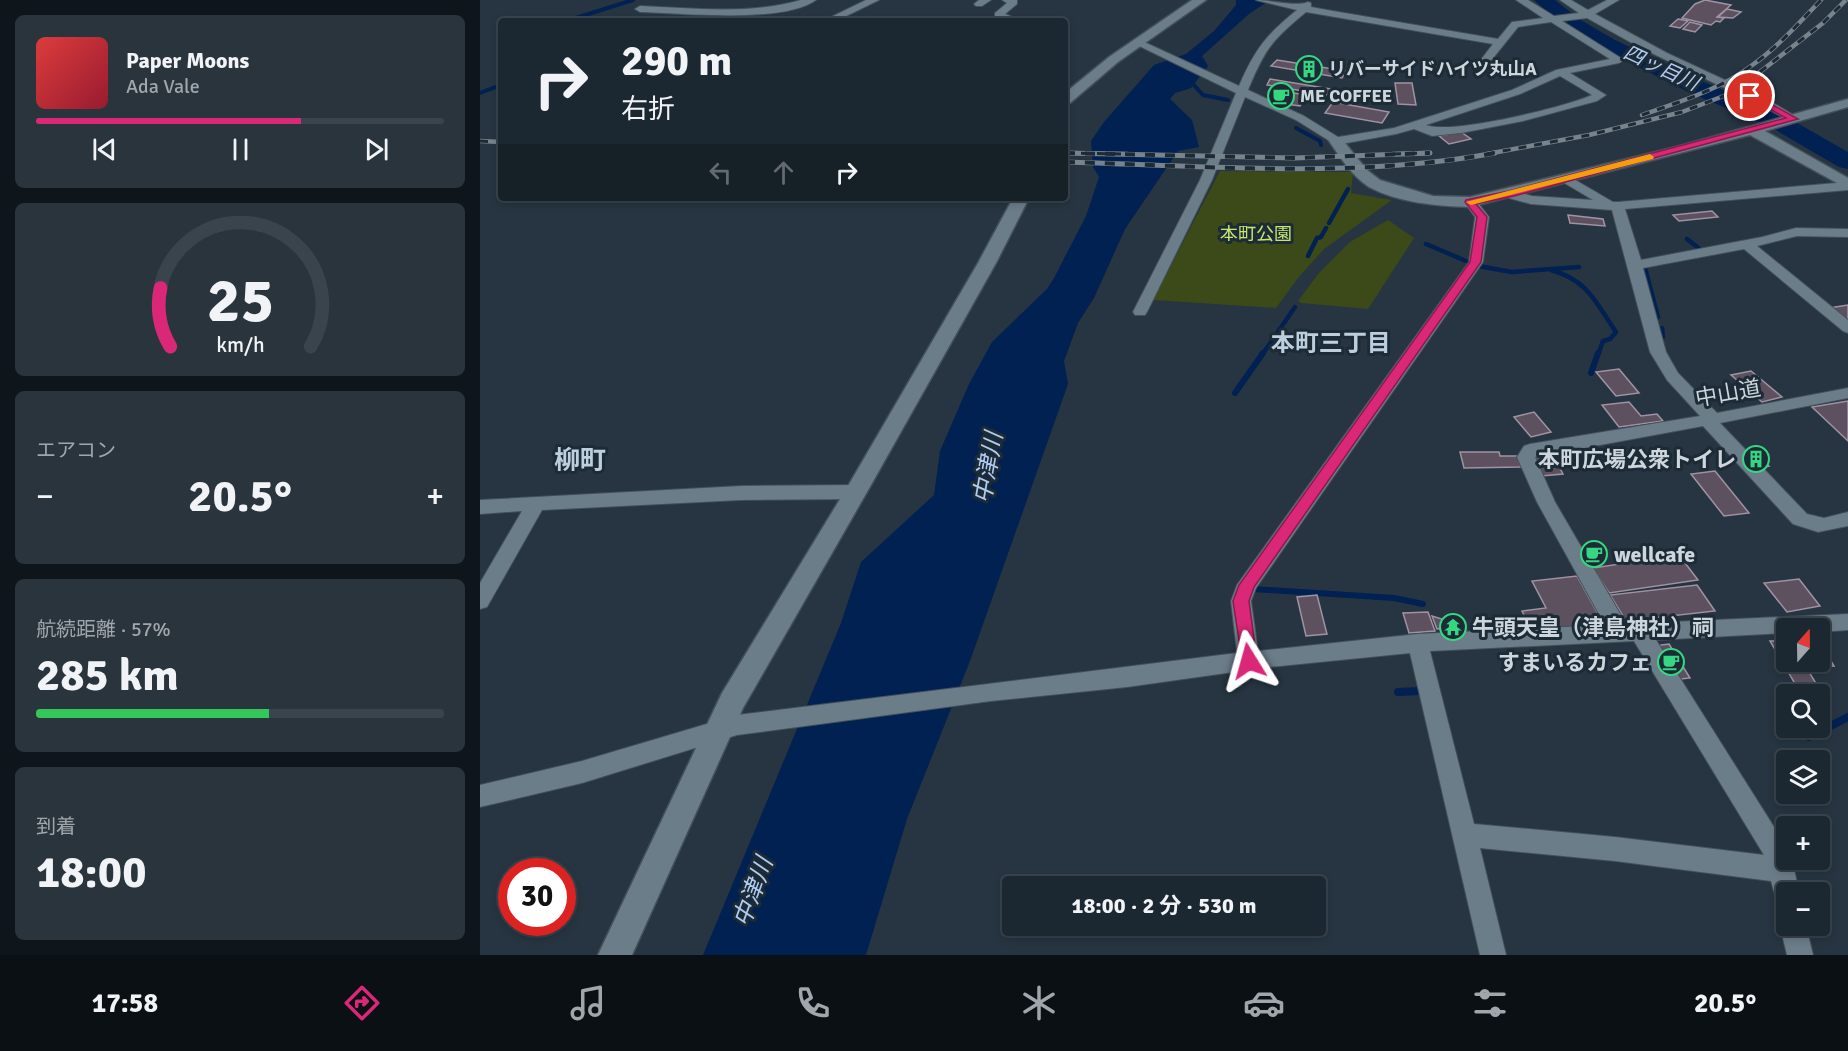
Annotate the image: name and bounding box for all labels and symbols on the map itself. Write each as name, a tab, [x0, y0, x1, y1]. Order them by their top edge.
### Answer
water label: 四ッ目川	[1619, 40, 1704, 97]
building icon: リバーサイドハイツ丸山A	[1294, 54, 1324, 84]
place label: リバーサイドハイツ丸山A	[1328, 58, 1537, 80]
pin	[1724, 70, 1775, 121]
cafe icon: ME COFFEE	[1266, 81, 1296, 111]
place label: ME COFFEE	[1300, 85, 1392, 107]
park label: 本町公園	[1220, 223, 1292, 245]
district label: 本町三丁目	[1271, 328, 1391, 358]
street label: 中山道	[1693, 374, 1763, 412]
water label: 中津川	[967, 427, 1010, 506]
building icon: 本町広場公衆トイレ	[1741, 444, 1771, 474]
district label: 柳町	[554, 445, 606, 477]
place label: 本町広場公衆トイレ	[1538, 446, 1736, 473]
cafe icon: wellcafe	[1579, 539, 1609, 569]
place label: wellcafe	[1614, 541, 1695, 568]
temple icon: 牛頭天皇（津島神社）祠	[1438, 612, 1468, 642]
place label: 牛頭天皇（津島神社）祠	[1472, 614, 1714, 641]
north arrow	[1776, 618, 1830, 672]
position arrow	[1217, 629, 1281, 693]
cafe icon: すまいるカフェ	[1656, 647, 1686, 677]
place label: すまいるカフェ	[1498, 649, 1652, 676]
water label: 中津川	[727, 850, 780, 931]
speed limit sign: 30	[498, 858, 576, 936]

